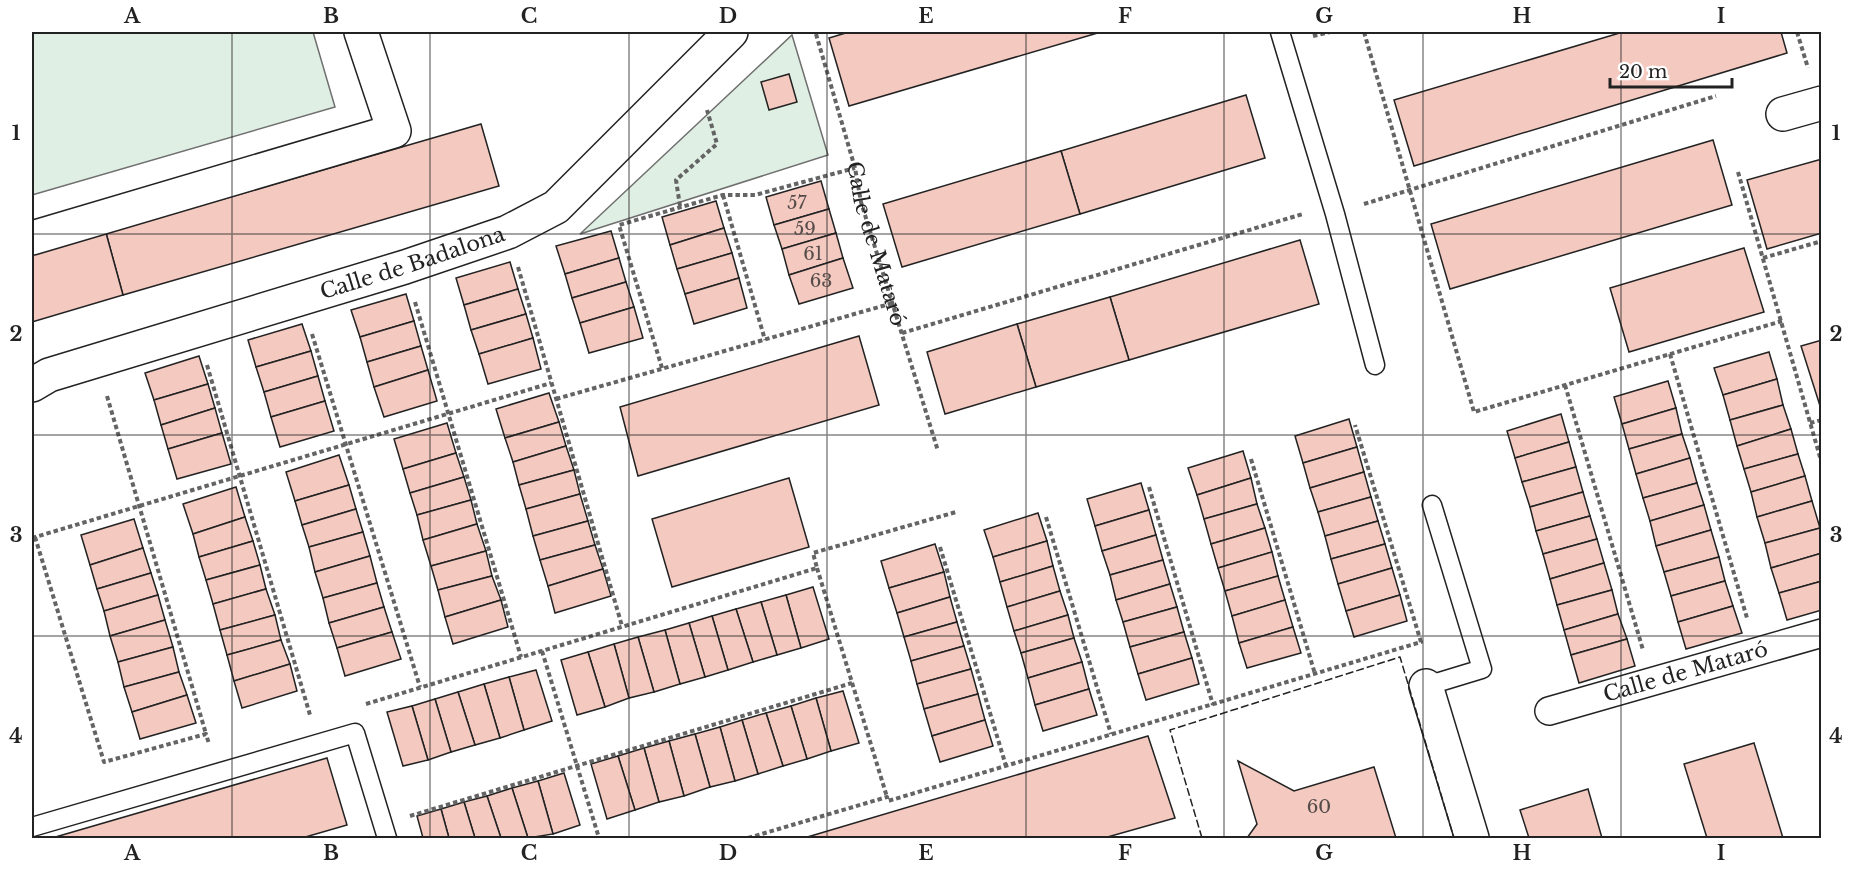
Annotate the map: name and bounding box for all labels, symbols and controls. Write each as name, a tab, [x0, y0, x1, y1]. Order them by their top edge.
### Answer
text: A	[123, 4, 141, 28]
text: B	[323, 4, 339, 28]
text: C	[521, 4, 537, 28]
text: D	[719, 4, 737, 28]
text: E	[918, 4, 934, 28]
text: F	[1118, 4, 1132, 28]
text: G	[1315, 4, 1333, 28]
text: H	[1513, 4, 1532, 28]
text: I	[1717, 4, 1725, 28]
scale bar	[1610, 51, 1732, 89]
text: 20 m	[1619, 61, 1667, 83]
text: 1	[12, 121, 21, 145]
text: 1	[1832, 121, 1841, 145]
street label: Calle de Mataró	[841, 159, 912, 329]
house number: 57	[787, 192, 808, 214]
house number: 59	[794, 218, 816, 240]
street label: Calle de Badalona	[317, 221, 509, 305]
house number: 61	[803, 243, 823, 265]
house number: 63	[810, 270, 832, 292]
text: 2	[9, 322, 23, 346]
text: 2	[1829, 322, 1843, 346]
text: 3	[10, 523, 22, 547]
text: 3	[1830, 523, 1842, 547]
street label: Calle de Mataró	[1600, 636, 1771, 708]
text: 4	[9, 724, 23, 748]
text: 4	[1829, 724, 1843, 748]
house number: 60	[1307, 796, 1331, 818]
text: A	[123, 841, 141, 865]
text: B	[323, 841, 339, 865]
text: C	[521, 841, 537, 865]
text: D	[719, 841, 737, 865]
text: E	[918, 841, 934, 865]
text: F	[1118, 841, 1132, 865]
text: G	[1315, 841, 1333, 865]
text: H	[1513, 841, 1532, 865]
text: I	[1717, 841, 1725, 865]

